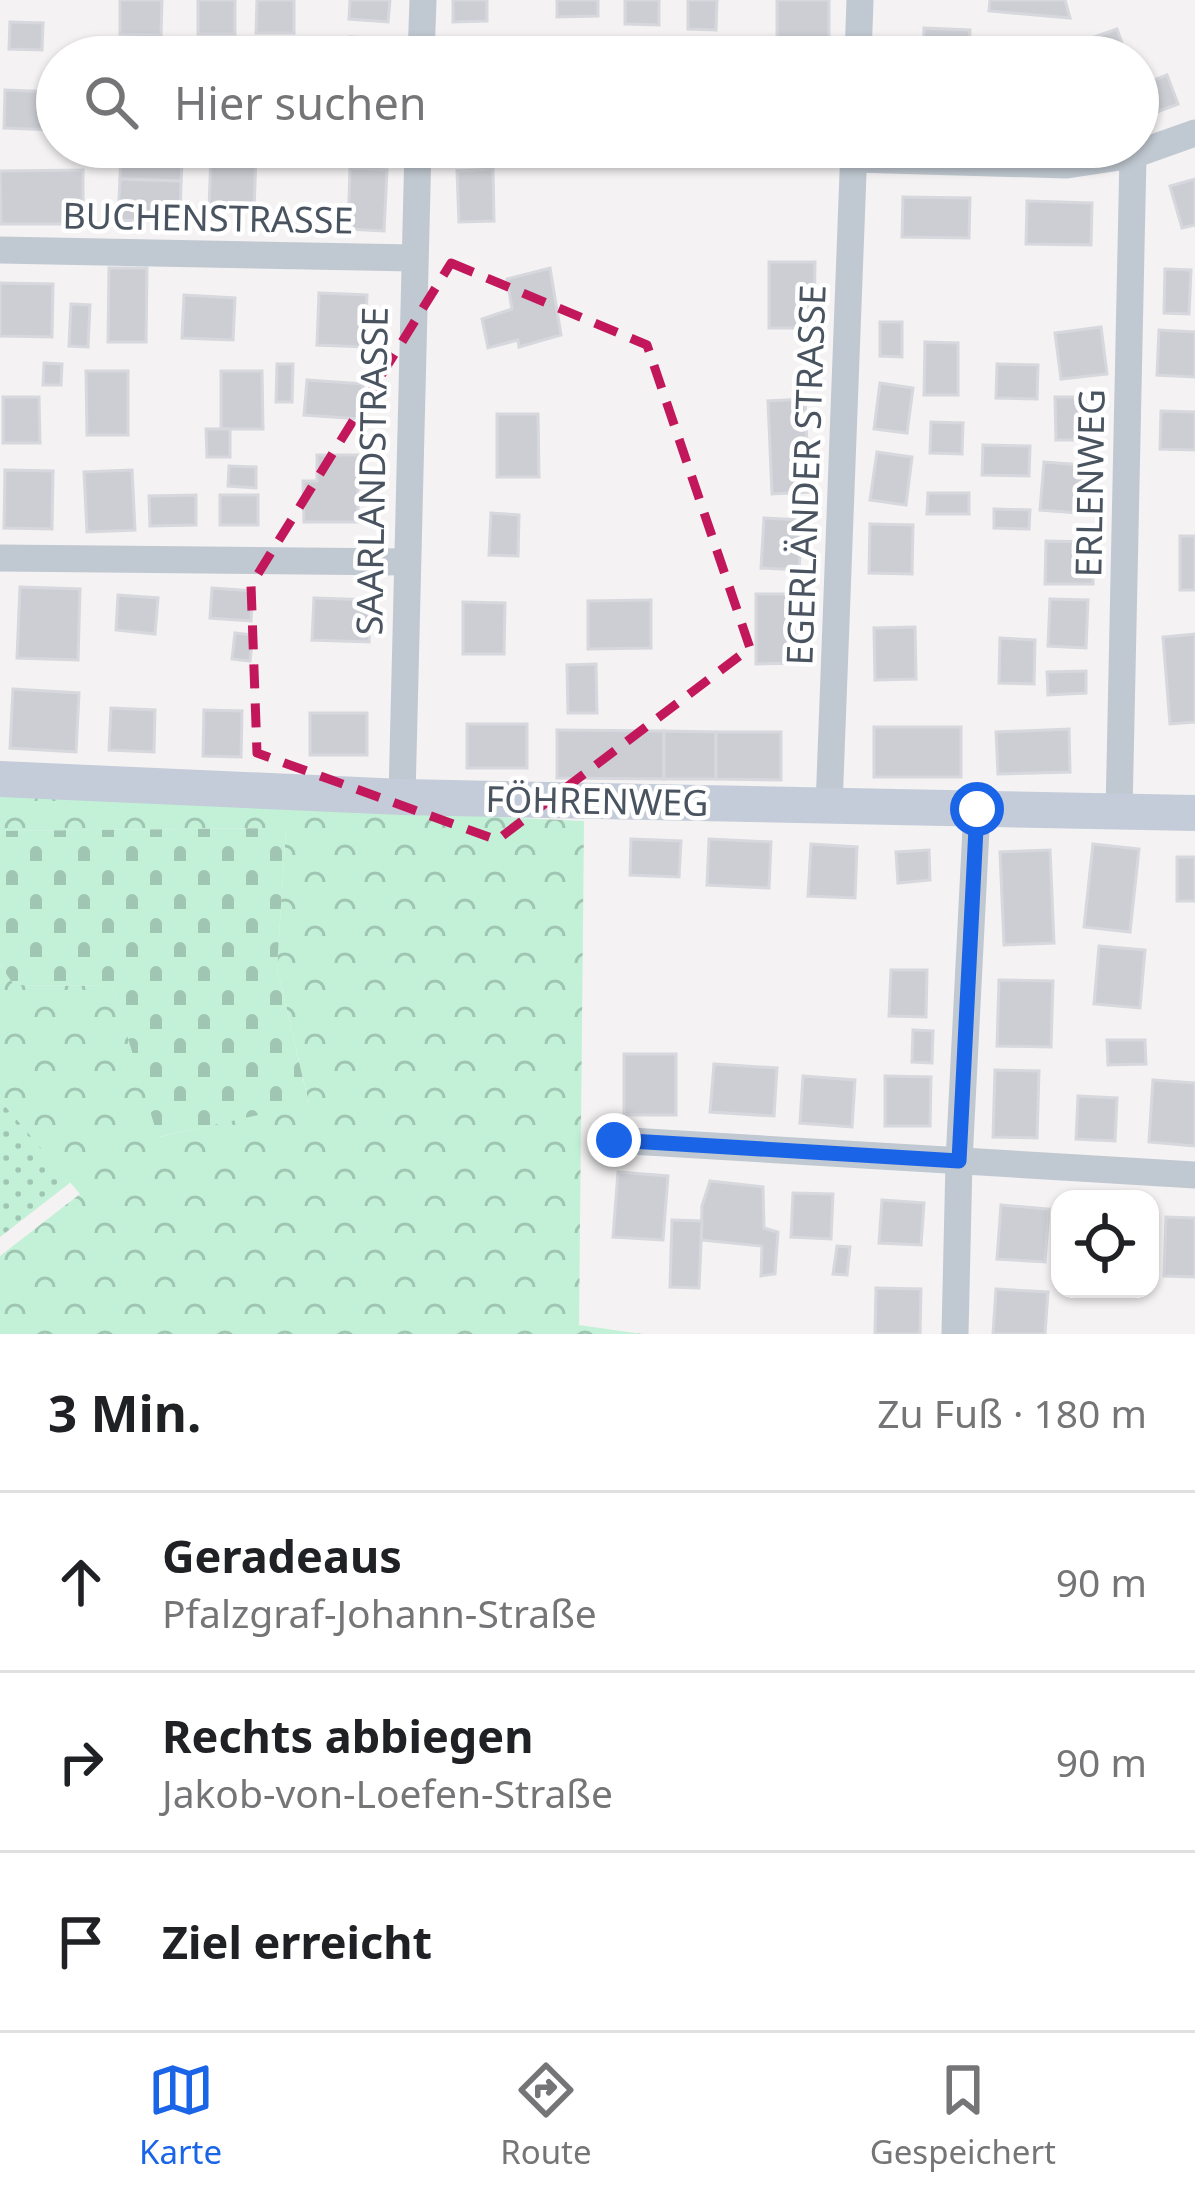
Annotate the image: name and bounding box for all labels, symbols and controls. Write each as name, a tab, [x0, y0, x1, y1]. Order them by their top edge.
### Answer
search box	[36, 36, 1159, 168]
icon: search	[78, 69, 144, 135]
text: Hier suchen	[174, 72, 427, 133]
street label: BUCHENSTRASSE	[62, 190, 354, 245]
street label: EGERLÄNDER STRASSE	[774, 284, 837, 666]
street label: SAARLANDSTRASSE	[344, 306, 399, 636]
street label: ERLENWEG	[1063, 388, 1116, 578]
street label: FÖHRENWEG	[485, 774, 709, 827]
route start	[950, 782, 1004, 836]
route end	[587, 1113, 641, 1167]
map controls	[1051, 1190, 1159, 1298]
button: locate	[1051, 1190, 1159, 1298]
text: 3 Min.	[48, 1377, 201, 1447]
text: Zu Fuß · 180 m	[877, 1386, 1147, 1439]
text: Geradeaus	[162, 1525, 402, 1586]
icon: ahead	[48, 1549, 114, 1615]
text: 90 m	[1056, 1555, 1147, 1608]
text: Pfalzgraf-Johann-Straße	[162, 1586, 597, 1639]
text: Rechts abbiegen	[162, 1705, 533, 1766]
icon: right	[48, 1729, 114, 1795]
text: 90 m	[1056, 1735, 1147, 1788]
text: Jakob-von-Loefen-Straße	[162, 1766, 613, 1819]
icon: arrive	[48, 1909, 114, 1975]
text: Ziel erreicht	[162, 1911, 432, 1972]
tab: Karte	[139, 2057, 222, 2174]
tab: Route	[500, 2057, 592, 2174]
tab: Gespeichert	[870, 2057, 1056, 2174]

